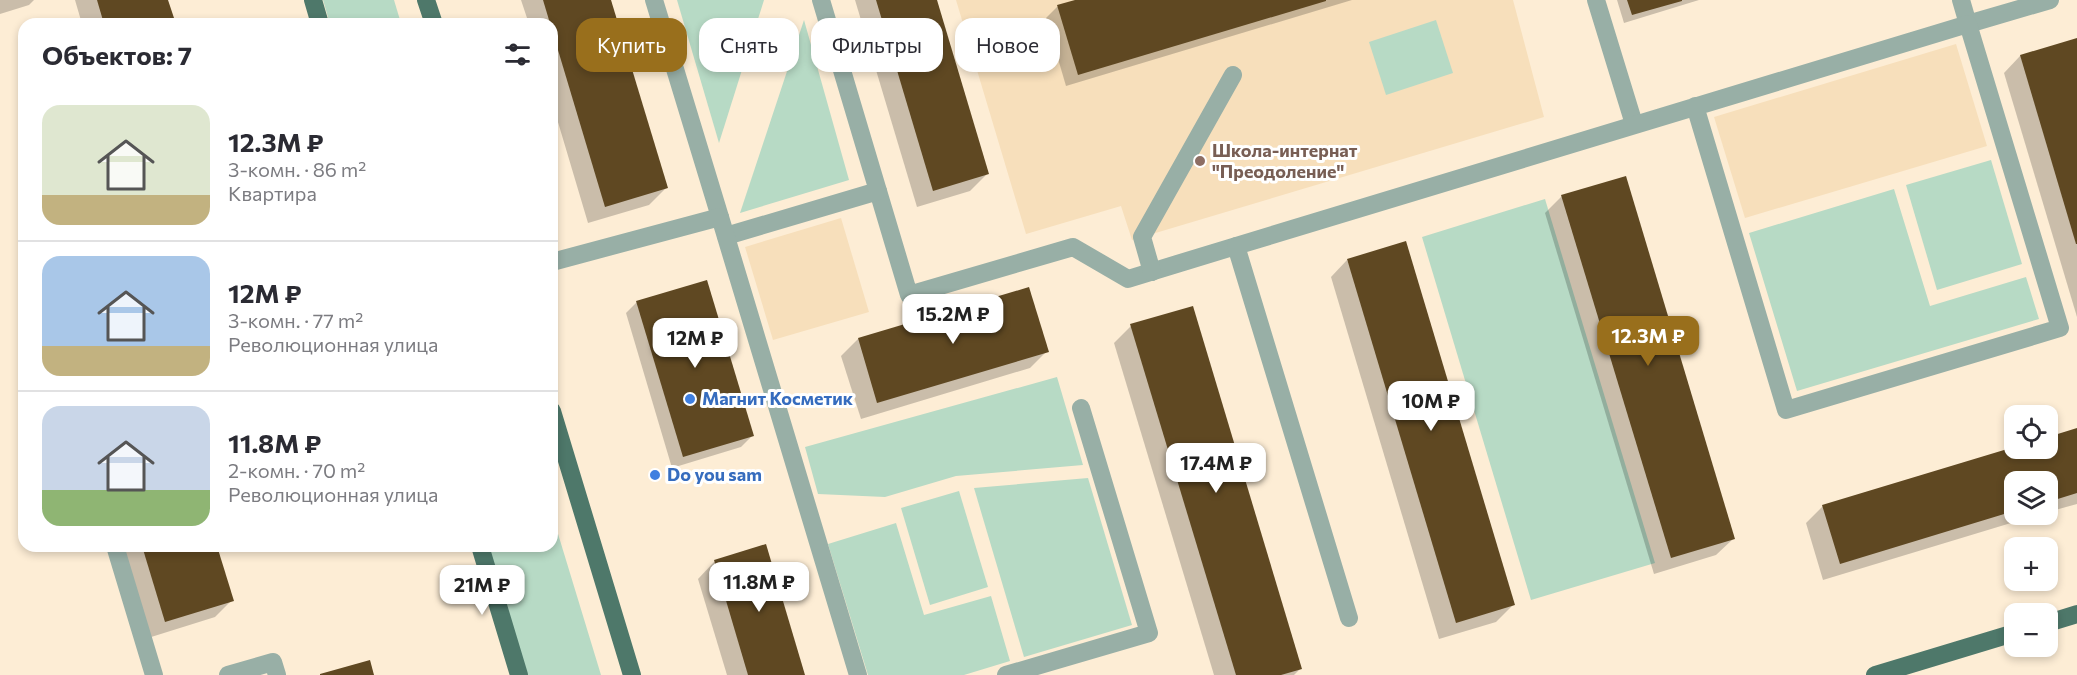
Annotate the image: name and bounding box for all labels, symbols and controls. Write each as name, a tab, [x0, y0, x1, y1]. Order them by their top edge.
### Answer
chip: Купить	[576, 18, 687, 72]
chip: Снять	[699, 18, 799, 72]
chip: Фильтры	[811, 18, 943, 72]
chip: Новое	[955, 18, 1060, 72]
icon: filters	[501, 38, 534, 71]
text: Объектов: 7	[42, 39, 192, 70]
text: 12.3M ₽	[228, 126, 324, 157]
icon: home	[90, 129, 162, 201]
place label: Школа-интернат "Преодоление"	[1212, 139, 1358, 182]
marker: Школа-интернат "Преодоление"	[1193, 154, 1207, 168]
text: 3-комн. · 86 m²	[228, 157, 366, 181]
text: Квартира	[228, 181, 317, 205]
text: 12M ₽	[228, 277, 302, 308]
icon: home	[90, 280, 162, 352]
pin: 15.2M ₽	[898, 294, 1008, 345]
text: 15.2M ₽	[916, 301, 990, 325]
text: 3-комн. · 77 m²	[228, 308, 363, 332]
pin: 12.3M ₽	[1593, 316, 1703, 367]
pin: 12M ₽	[653, 318, 737, 369]
text: 12.3M ₽	[1611, 323, 1685, 347]
text: 12M ₽	[667, 325, 723, 349]
text: Революционная улица	[228, 332, 438, 356]
pin: 10M ₽	[1389, 381, 1473, 432]
place label: Магнит Косметик	[702, 387, 854, 409]
text: 10M ₽	[1402, 388, 1460, 412]
marker: Магнит Косметик	[683, 392, 697, 406]
map controls	[2004, 405, 2058, 657]
button: locate	[2004, 405, 2058, 459]
text: 11.8M ₽	[228, 427, 321, 458]
icon: home	[90, 430, 162, 502]
pin: 17.4M ₽	[1161, 443, 1271, 494]
text: 17.4M ₽	[1180, 450, 1252, 474]
text: 2-комн. · 70 m²	[228, 458, 365, 482]
place label: Do you sam	[667, 463, 762, 485]
marker: Do you sam	[648, 468, 662, 482]
button: layers	[2004, 471, 2058, 525]
text: Революционная улица	[228, 482, 438, 506]
button: +	[2004, 537, 2058, 591]
pin: 11.8M ₽	[704, 562, 814, 613]
pin: 21M ₽	[440, 565, 524, 616]
text: 11.8M ₽	[723, 569, 795, 593]
text: 21M ₽	[454, 572, 510, 596]
button: −	[2004, 603, 2058, 657]

